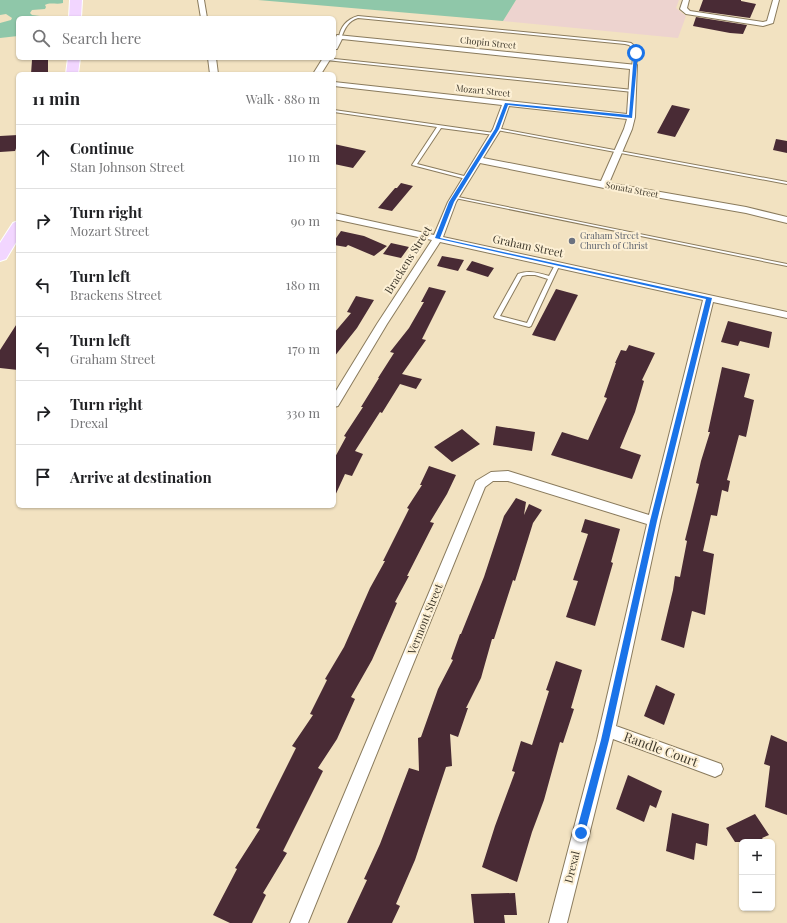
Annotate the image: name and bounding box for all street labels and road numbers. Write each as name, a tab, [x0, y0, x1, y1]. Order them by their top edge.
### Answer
street label: Chopin Street	[460, 33, 517, 51]
street label: Mozart Street	[455, 81, 512, 99]
street label: Sonata Street	[605, 178, 660, 200]
street label: Brackens Street	[381, 223, 435, 297]
street label: Graham Street	[491, 231, 565, 260]
street label: Vermont Street	[403, 581, 446, 657]
street label: Randle Court	[622, 727, 701, 770]
street label: Drexal	[560, 849, 583, 884]

